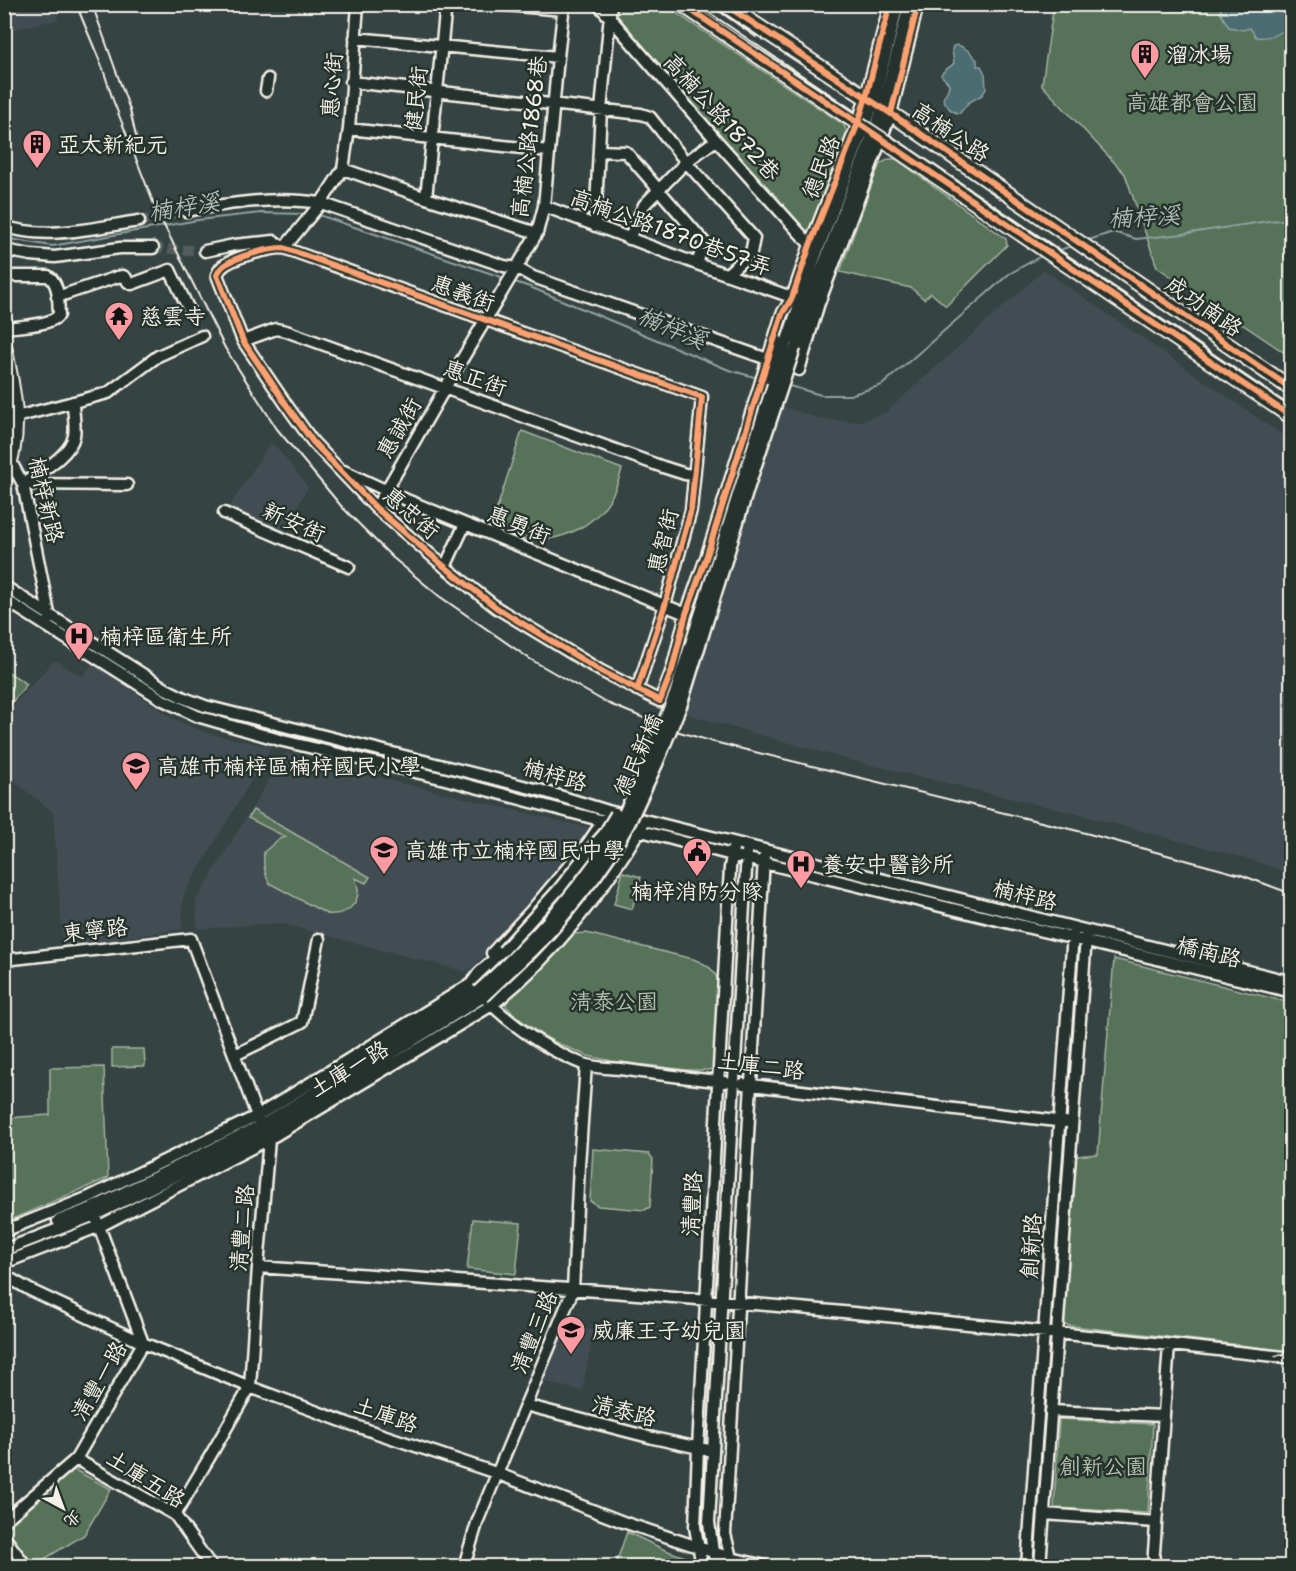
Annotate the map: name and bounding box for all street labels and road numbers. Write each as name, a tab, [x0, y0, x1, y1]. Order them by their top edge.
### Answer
street label: 高楠公路1872巷	[657, 47, 787, 187]
street label: 惠心街	[315, 51, 349, 119]
street label: 高楠公路1868巷	[505, 54, 553, 220]
street label: 健民街	[398, 65, 434, 133]
street label: 高楠公路	[906, 95, 996, 169]
street label: 德民路	[795, 131, 847, 203]
street label: 高楠公路1870巷57弄	[566, 182, 776, 282]
street label: 惠義街	[427, 268, 499, 318]
street label: 成功南路	[1160, 269, 1248, 343]
street label: 惠正街	[439, 353, 511, 403]
street label: 惠誠街	[370, 392, 428, 464]
street label: 楠梓新路	[22, 454, 70, 546]
street label: 惠忠街	[377, 480, 445, 546]
street label: 新安街	[258, 495, 330, 549]
street label: 惠勇街	[483, 499, 555, 551]
street label: 惠智街	[641, 505, 685, 577]
street label: 德民新橋	[607, 709, 669, 801]
street label: 楠梓路	[519, 752, 591, 798]
street label: 楠梓路	[989, 873, 1061, 917]
street label: 東寧路	[61, 912, 129, 948]
street label: 橋南路	[1173, 930, 1245, 974]
street label: 土庫一路	[304, 1034, 394, 1104]
street label: 土庫二路	[716, 1046, 806, 1086]
street label: 清豐路	[676, 1170, 708, 1238]
street label: 清豐二路	[224, 1183, 260, 1273]
street label: 創新路	[1014, 1212, 1048, 1280]
street label: 清豐三路	[504, 1286, 564, 1378]
street label: 清豐一路	[64, 1336, 134, 1426]
street label: 清泰路	[588, 1389, 660, 1433]
street label: 土庫路	[350, 1391, 422, 1439]
street label: 土庫五路	[101, 1443, 191, 1515]

